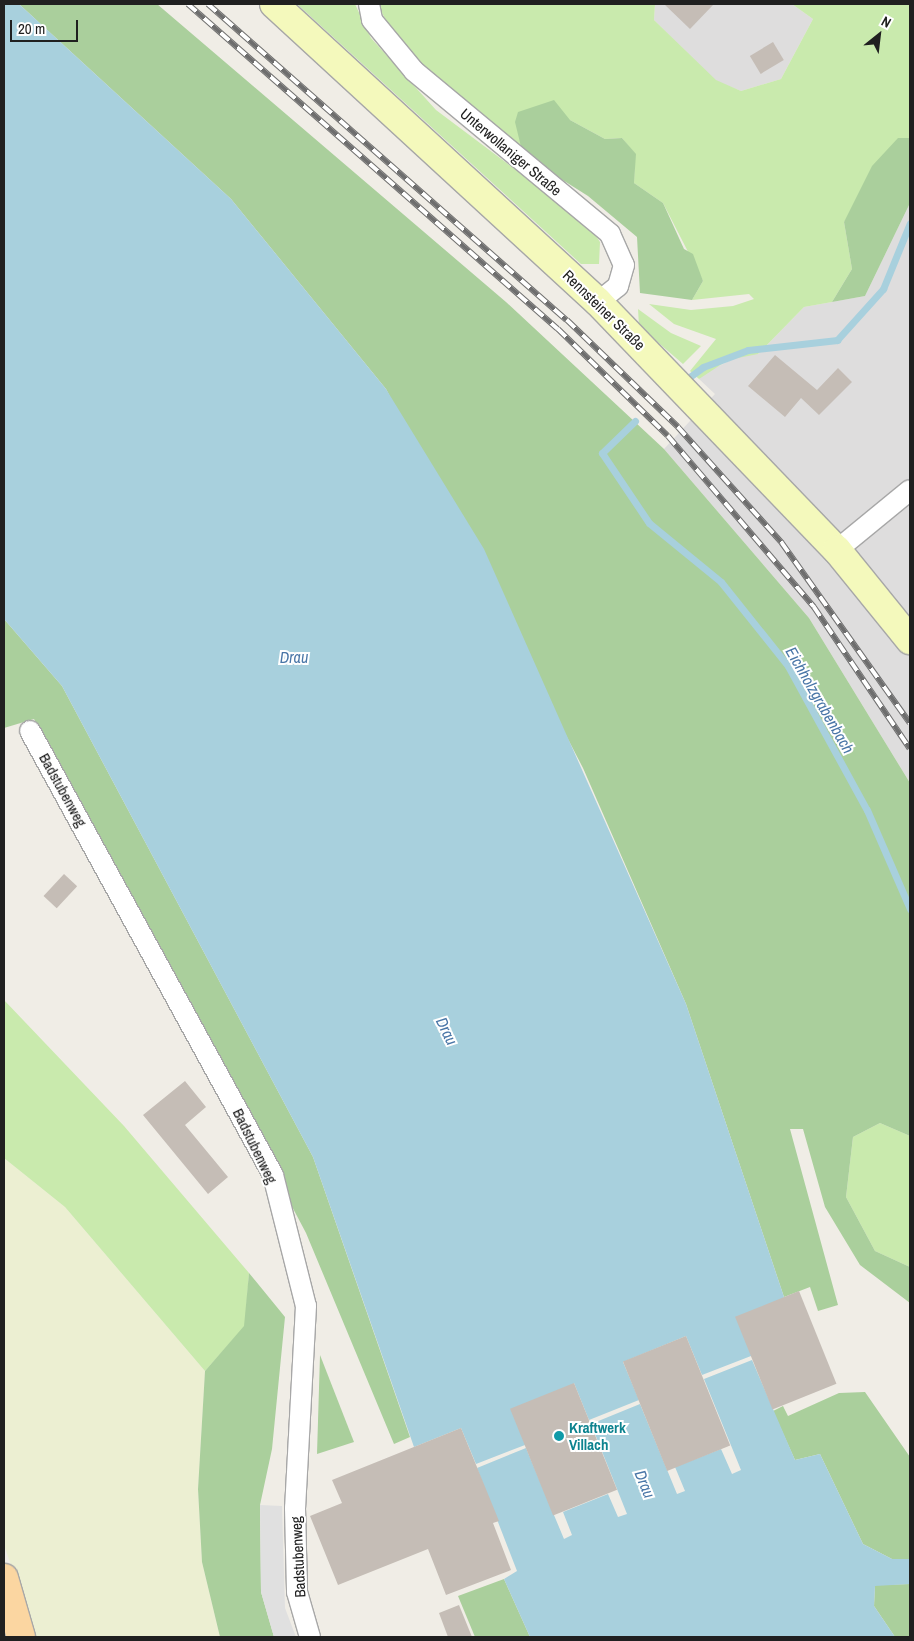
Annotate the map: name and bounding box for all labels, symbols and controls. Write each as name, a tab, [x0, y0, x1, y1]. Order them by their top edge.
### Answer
scale bar	[12, 10, 80, 42]
north arrow	[854, 10, 904, 60]
text: N	[878, 12, 894, 32]
text: 20 m	[18, 18, 45, 39]
street label: Unterwollaniger Straße	[457, 104, 565, 200]
street label: Rennsteiner Straße	[559, 266, 649, 354]
water label: Eichholzgrabenbach	[782, 643, 858, 757]
water label: Drau	[280, 647, 308, 667]
street label: Badstubenweg	[35, 750, 91, 830]
water label: Drau	[432, 1014, 462, 1048]
street label: Badstubenweg	[229, 1105, 281, 1187]
place label: Kraftwerk Villach	[569, 1418, 626, 1453]
marker: Kraftwerk Villach	[553, 1430, 565, 1442]
water label: Drau	[631, 1467, 659, 1501]
street label: Badstubenweg	[287, 1516, 309, 1598]

